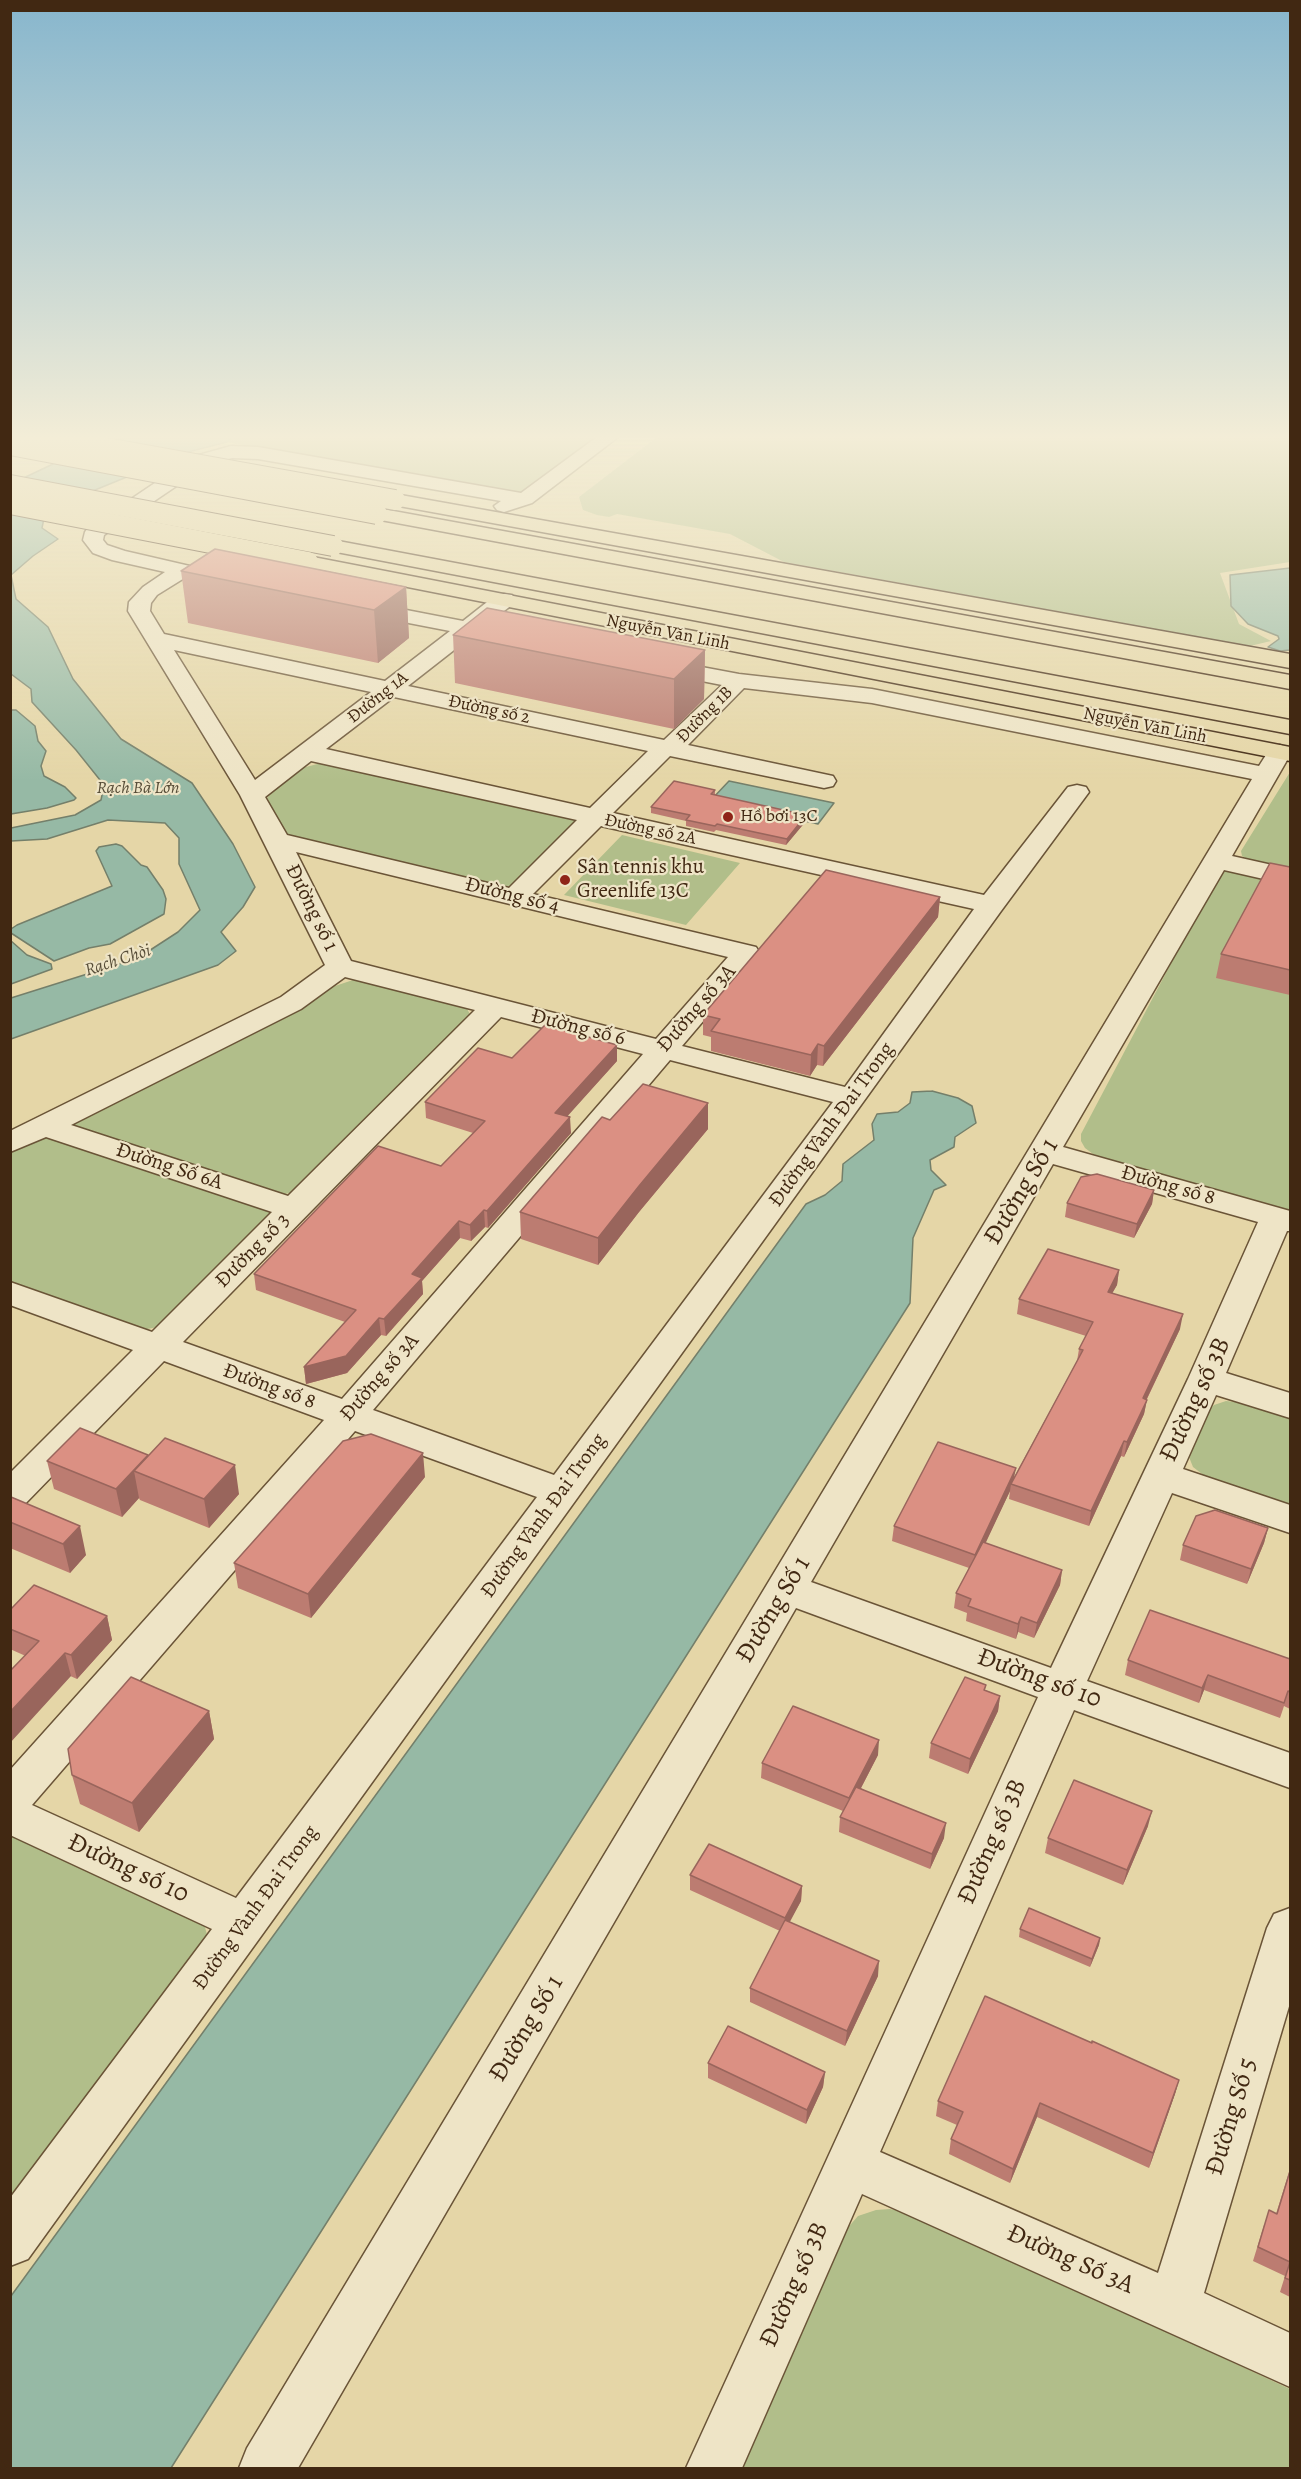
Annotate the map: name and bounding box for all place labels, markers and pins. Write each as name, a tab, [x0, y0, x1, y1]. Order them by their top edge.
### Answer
place label: Hồ bơi 13C	[740, 806, 818, 828]
marker: Hồ bơi 13C	[721, 810, 735, 824]
place label: Sân tennis khu Greenlife 13C	[577, 855, 704, 905]
marker: Sân tennis khu Greenlife 13C	[558, 873, 572, 887]

